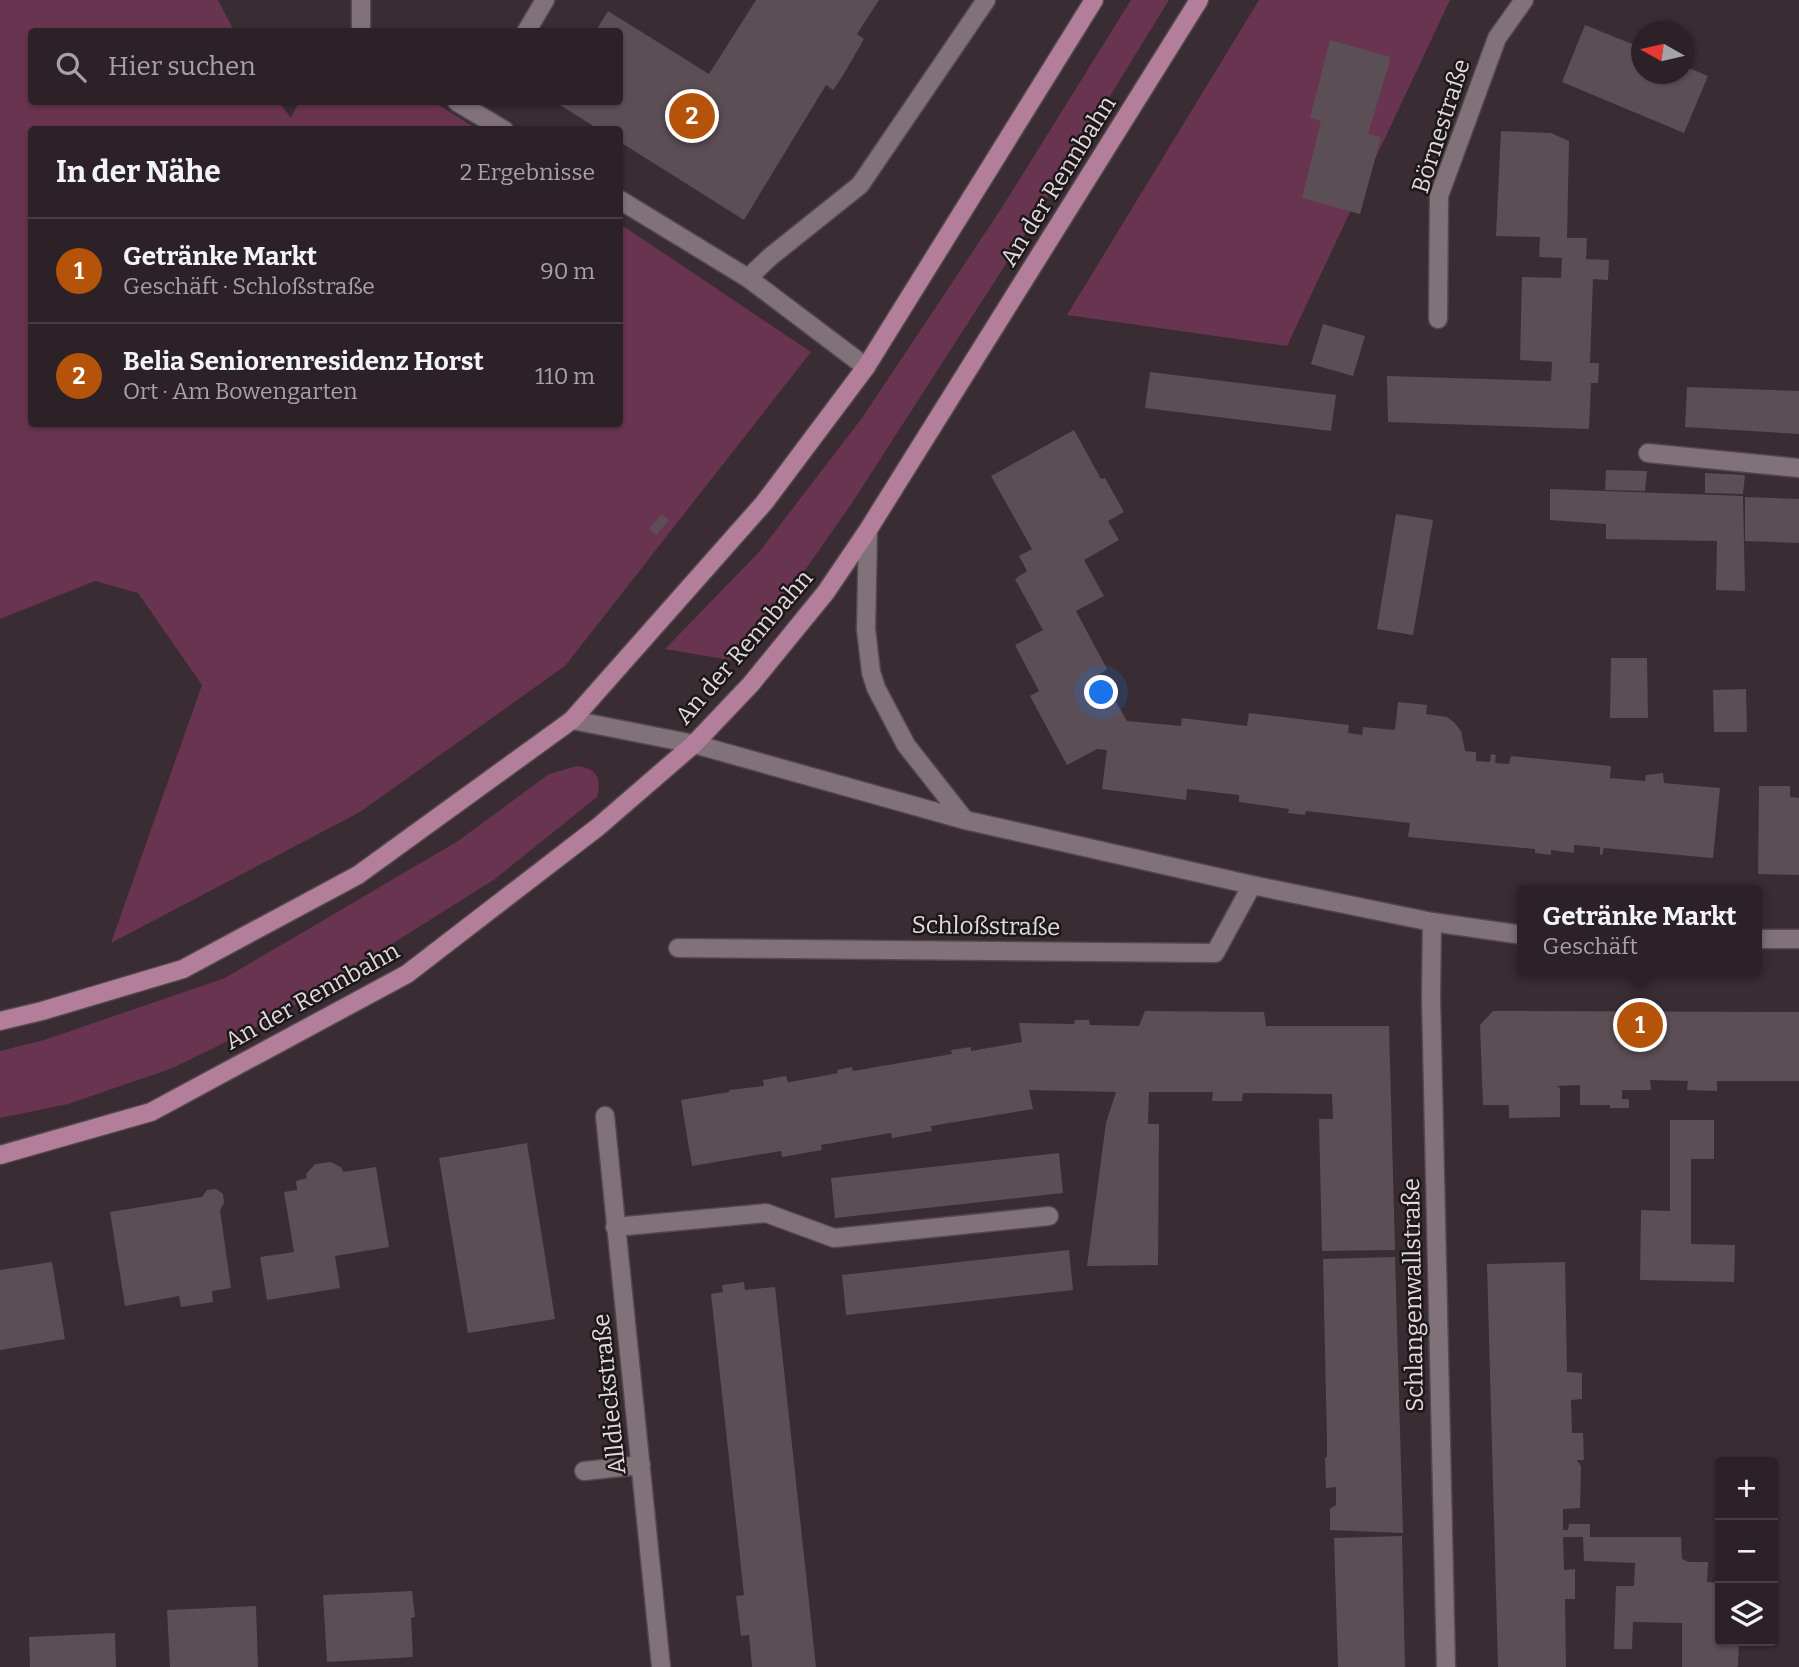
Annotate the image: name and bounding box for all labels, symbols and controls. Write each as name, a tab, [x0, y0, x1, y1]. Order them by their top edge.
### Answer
north arrow	[1631, 21, 1694, 84]
search box	[28, 28, 623, 105]
icon: search	[52, 48, 90, 86]
text: Hier suchen	[108, 51, 256, 82]
street label: Börnestraße	[1406, 55, 1476, 197]
pin: 2	[669, 90, 715, 142]
street label: An der Rennbahn	[994, 91, 1122, 271]
text: In der Nähe	[56, 154, 221, 190]
text: 2 Ergebnisse	[460, 158, 595, 186]
text: Getränke Markt	[123, 241, 317, 272]
text: 1	[74, 257, 84, 285]
text: 90 m	[540, 257, 595, 285]
text: Geschäft · Schloßstraße	[123, 272, 375, 300]
text: Belia Seniorenresidenz Horst	[123, 346, 484, 377]
text: 2	[73, 362, 85, 390]
text: 110 m	[535, 362, 595, 390]
text: Ort · Am Bowengarten	[123, 377, 358, 405]
street label: An der Rennbahn	[669, 564, 819, 730]
your location	[1084, 675, 1118, 709]
popup	[1517, 885, 1762, 976]
text: Getränke Markt	[1543, 901, 1736, 932]
street label: Schloßstraße	[911, 911, 1061, 941]
text: Geschäft	[1543, 932, 1638, 960]
street label: An der Rennbahn	[220, 936, 404, 1056]
pin: 1	[1617, 999, 1663, 1051]
street label: Schlangenwallstraße	[1397, 1178, 1429, 1412]
street label: Alldieckstraße	[587, 1312, 631, 1476]
map controls	[1715, 1457, 1778, 1646]
button: +	[1715, 1457, 1778, 1520]
button: −	[1715, 1520, 1778, 1583]
button: layers	[1715, 1583, 1778, 1646]

